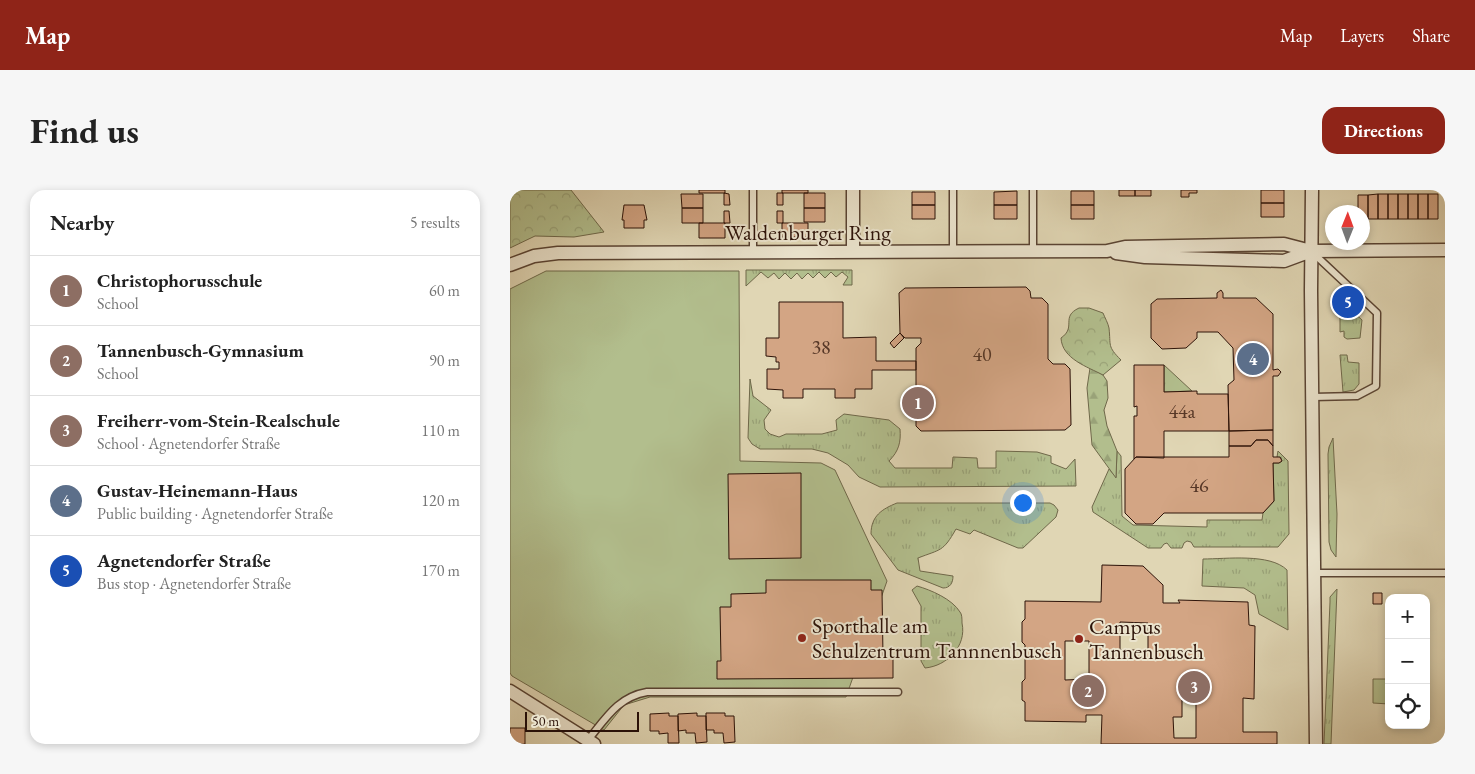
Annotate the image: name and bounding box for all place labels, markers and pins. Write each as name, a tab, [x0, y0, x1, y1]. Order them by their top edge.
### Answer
pin: 5	[1332, 283, 1364, 321]
pin: 4	[1237, 340, 1269, 378]
pin: 1	[902, 384, 934, 422]
place label: Sporthalle am Schulzentrum Tannnenbusch	[812, 611, 1062, 665]
place label: Campus Tannenbusch	[1089, 612, 1204, 666]
marker: Sporthalle am Schulzentrum Tannnenbusch	[796, 632, 808, 644]
marker: Campus Tannenbusch	[1073, 633, 1085, 645]
pin: 3	[1178, 668, 1210, 706]
pin: 2	[1072, 672, 1104, 710]

